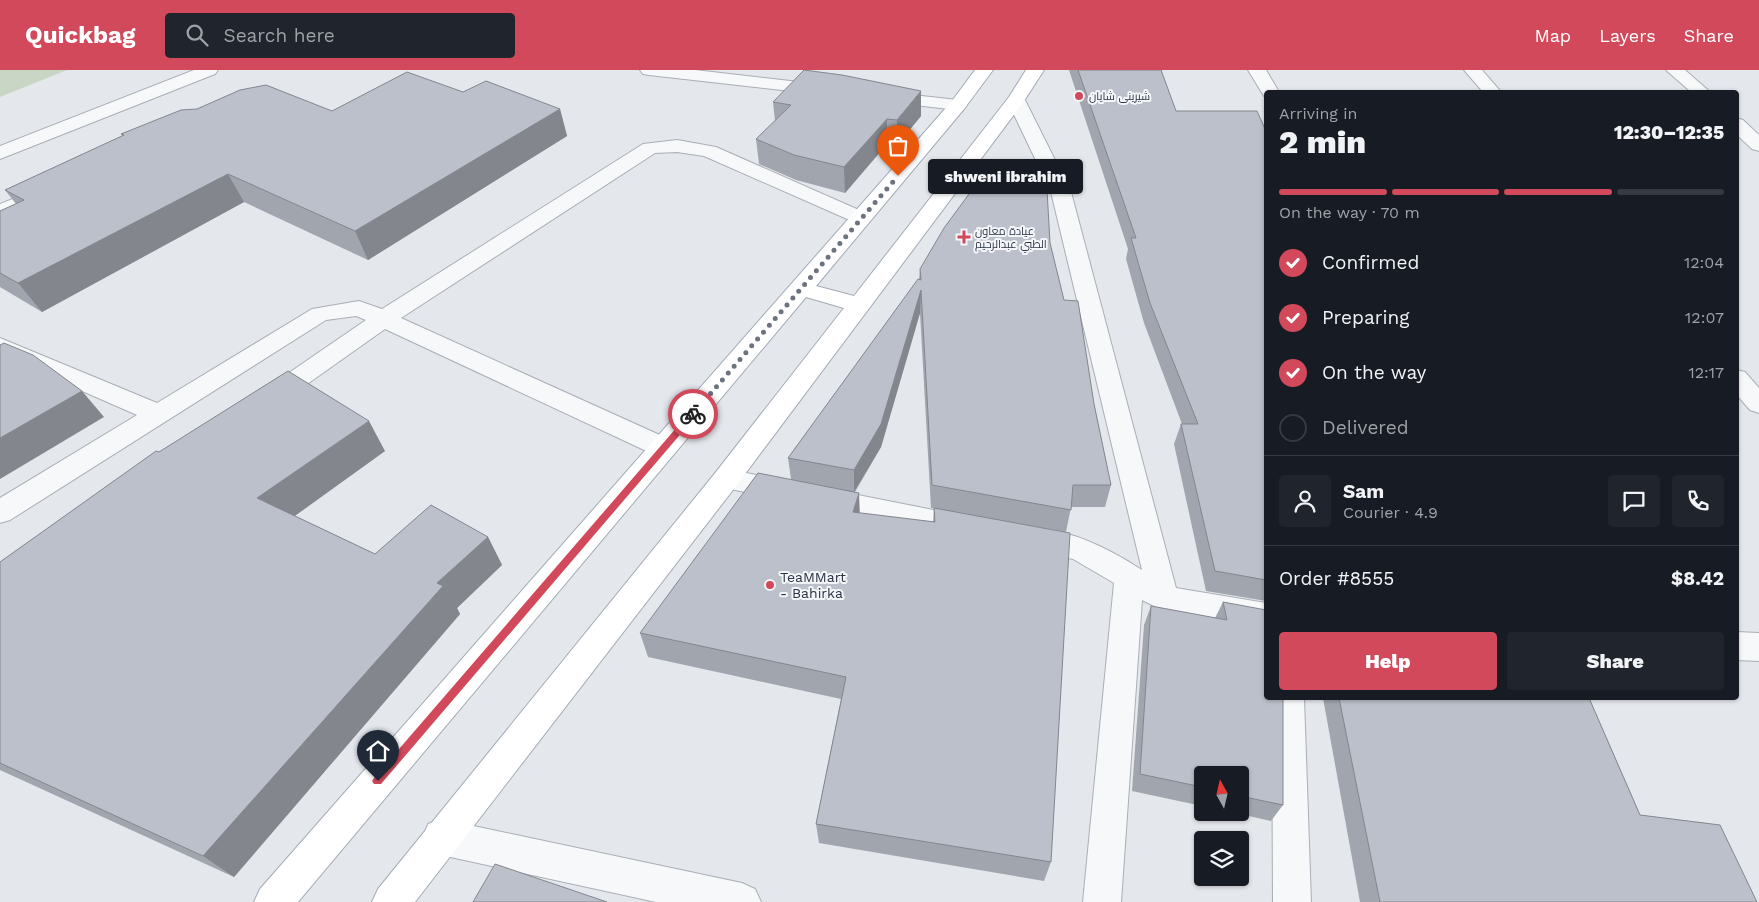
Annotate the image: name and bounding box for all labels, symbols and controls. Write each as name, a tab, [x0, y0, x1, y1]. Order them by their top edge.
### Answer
search box	[165, 13, 515, 58]
text: Quickbag	[25, 21, 135, 49]
icon: search	[183, 21, 211, 49]
text: Search here	[223, 24, 335, 47]
text: Map	[1534, 25, 1571, 46]
text: Layers	[1599, 25, 1656, 46]
text: Share	[1684, 25, 1734, 46]
marker: شیرینی شایان	[1073, 90, 1085, 102]
place label: شیرینی شایان	[1089, 90, 1150, 103]
text: Arriving in	[1279, 104, 1357, 123]
text: 12:30–12:35	[1614, 121, 1724, 144]
text: 2 min	[1279, 123, 1366, 161]
pin	[877, 125, 919, 176]
icon: bag	[884, 132, 912, 160]
callout: shweni ibrahim	[928, 158, 1083, 194]
text: shweni ibrahim	[944, 167, 1067, 186]
text: On the way · 70 m	[1279, 203, 1420, 222]
place label: عيادة معاون الطبي عبدالرحيم	[975, 225, 1047, 253]
marker: عيادة معاون الطبي عبدالرحيم	[957, 230, 971, 244]
icon: check	[1279, 249, 1307, 277]
text: Confirmed	[1322, 251, 1419, 274]
text: 12:04	[1684, 253, 1724, 272]
icon: check	[1279, 304, 1307, 332]
text: Preparing	[1322, 306, 1409, 329]
text: 12:07	[1685, 308, 1724, 327]
icon: check	[1279, 359, 1307, 387]
text: On the way	[1322, 361, 1426, 384]
text: 12:17	[1688, 363, 1724, 382]
courier	[668, 389, 718, 439]
icon: bike	[679, 400, 707, 428]
text: Delivered	[1322, 416, 1409, 439]
button: person	[1279, 475, 1331, 527]
button: chat	[1608, 475, 1660, 527]
button: phone	[1672, 475, 1724, 527]
text: Sam	[1343, 480, 1384, 503]
text: Courier · 4.9	[1343, 503, 1438, 522]
text: Order #8555	[1279, 567, 1394, 590]
text: $8.42	[1671, 567, 1724, 590]
place label: TeaMMart - Bahirka	[780, 569, 846, 601]
marker: TeaMMart - Bahirka	[764, 579, 776, 591]
button: Help	[1279, 632, 1497, 690]
button: Share	[1507, 632, 1724, 690]
pin	[357, 730, 399, 781]
icon: home	[364, 737, 392, 765]
north arrow	[1194, 766, 1249, 821]
map controls	[1194, 766, 1249, 886]
button: layers	[1194, 831, 1249, 886]

